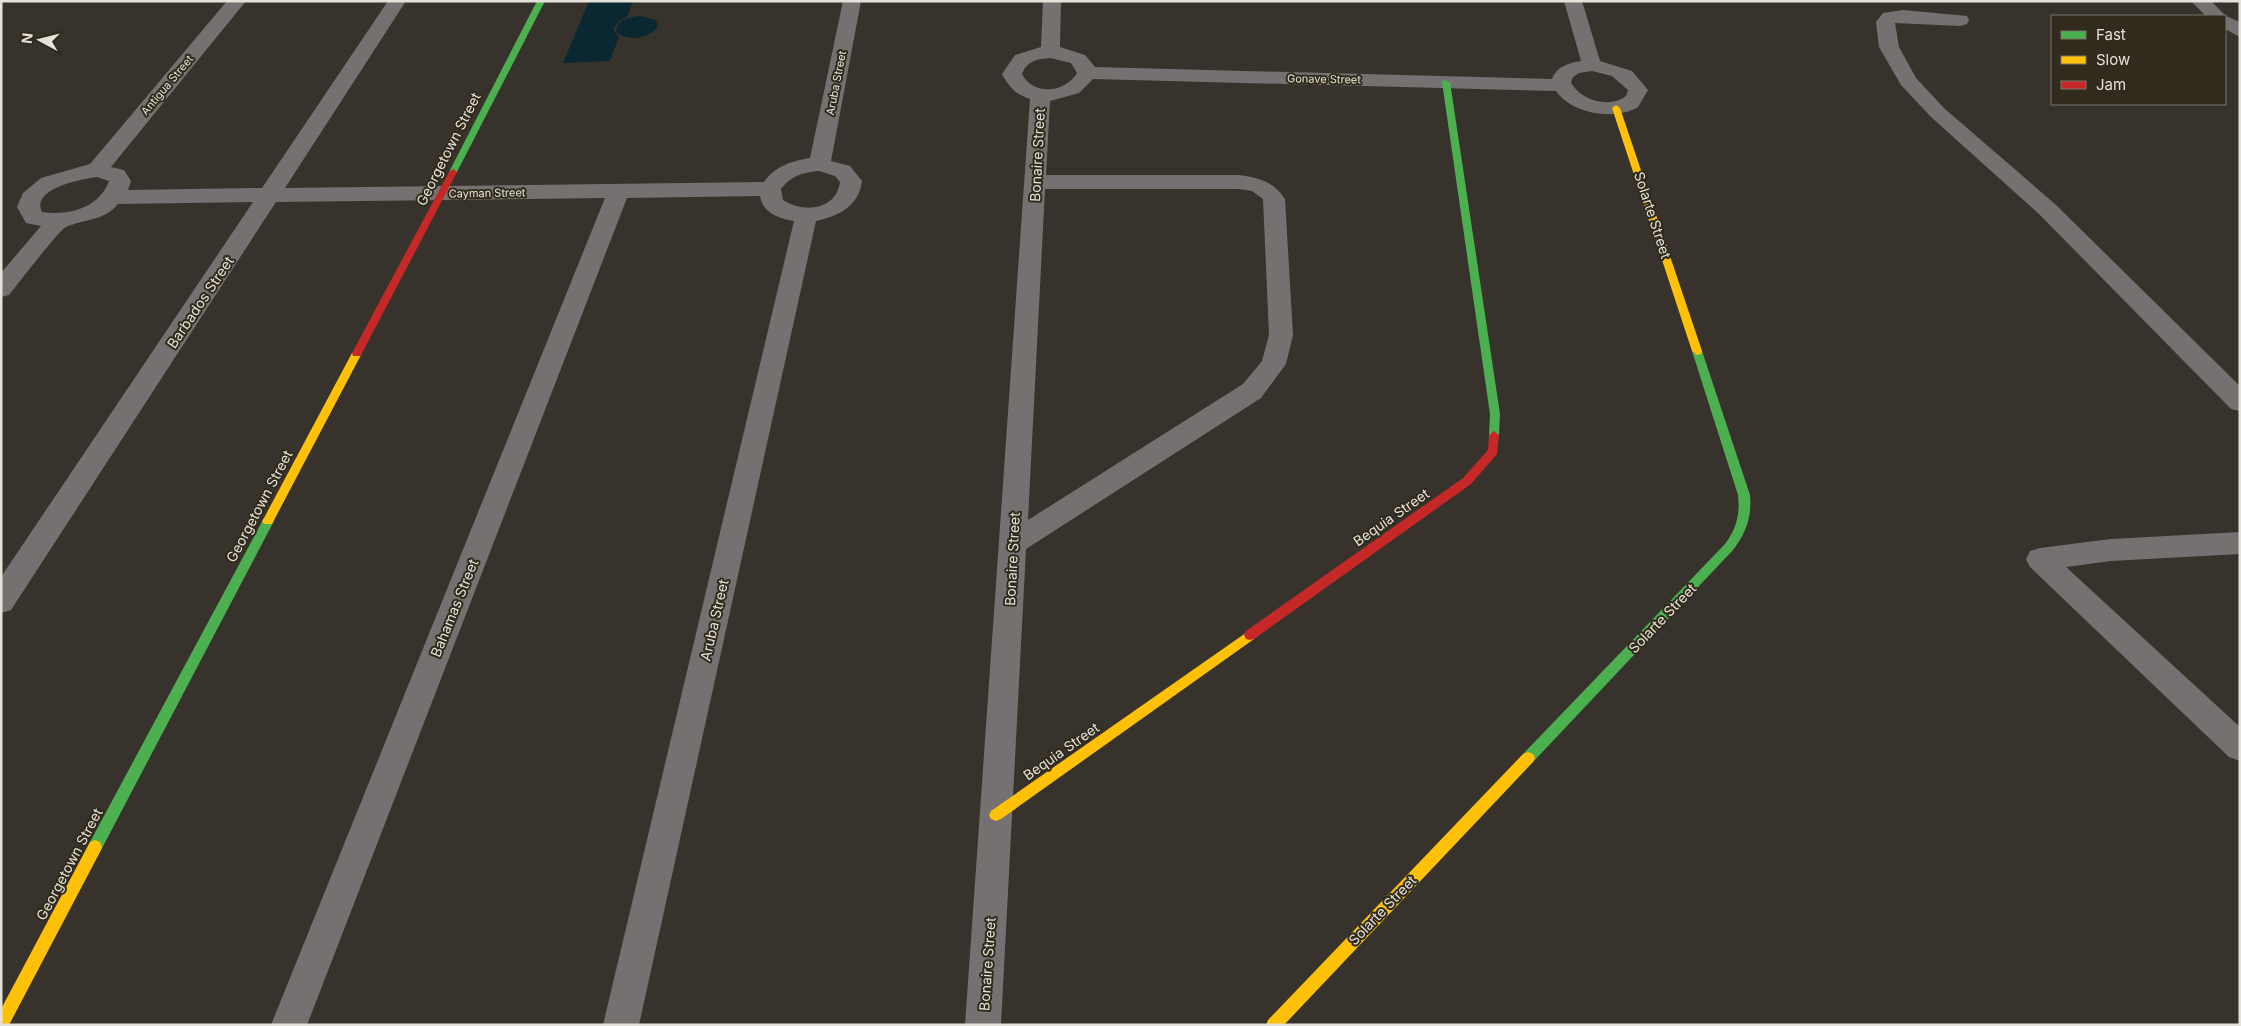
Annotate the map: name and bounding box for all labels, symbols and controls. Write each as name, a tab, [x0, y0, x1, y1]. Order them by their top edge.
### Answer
north arrow	[15, 15, 65, 65]
legend	[2051, 15, 2226, 105]
text: Fast	[2096, 25, 2126, 44]
text: N	[18, 32, 36, 45]
street label: Aruba Street	[823, 49, 849, 116]
text: Slow	[2096, 50, 2130, 69]
street label: Antigua Street	[138, 52, 196, 118]
street label: Gonave Street	[1287, 71, 1361, 87]
text: Jam	[2096, 75, 2126, 94]
street label: Georgetown Street	[412, 89, 484, 208]
street label: Bonaire Street	[1026, 107, 1048, 202]
street label: Solarte Street	[1631, 169, 1675, 261]
street label: Cayman Street	[449, 185, 526, 201]
street label: Barbados Street	[163, 253, 237, 351]
street label: Georgetown Street	[222, 447, 296, 565]
street label: Bequia Street	[1350, 484, 1433, 549]
street label: Bonaire Street	[1001, 511, 1023, 606]
street label: Bahamas Street	[427, 556, 482, 659]
street label: Aruba Street	[696, 577, 732, 662]
street label: Solarte Street	[1625, 579, 1700, 656]
street label: Bequia Street	[1020, 718, 1103, 783]
street label: Georgetown Street	[32, 805, 106, 923]
street label: Solarte Street	[1345, 871, 1420, 948]
street label: Bonaire Street	[975, 916, 999, 1011]

